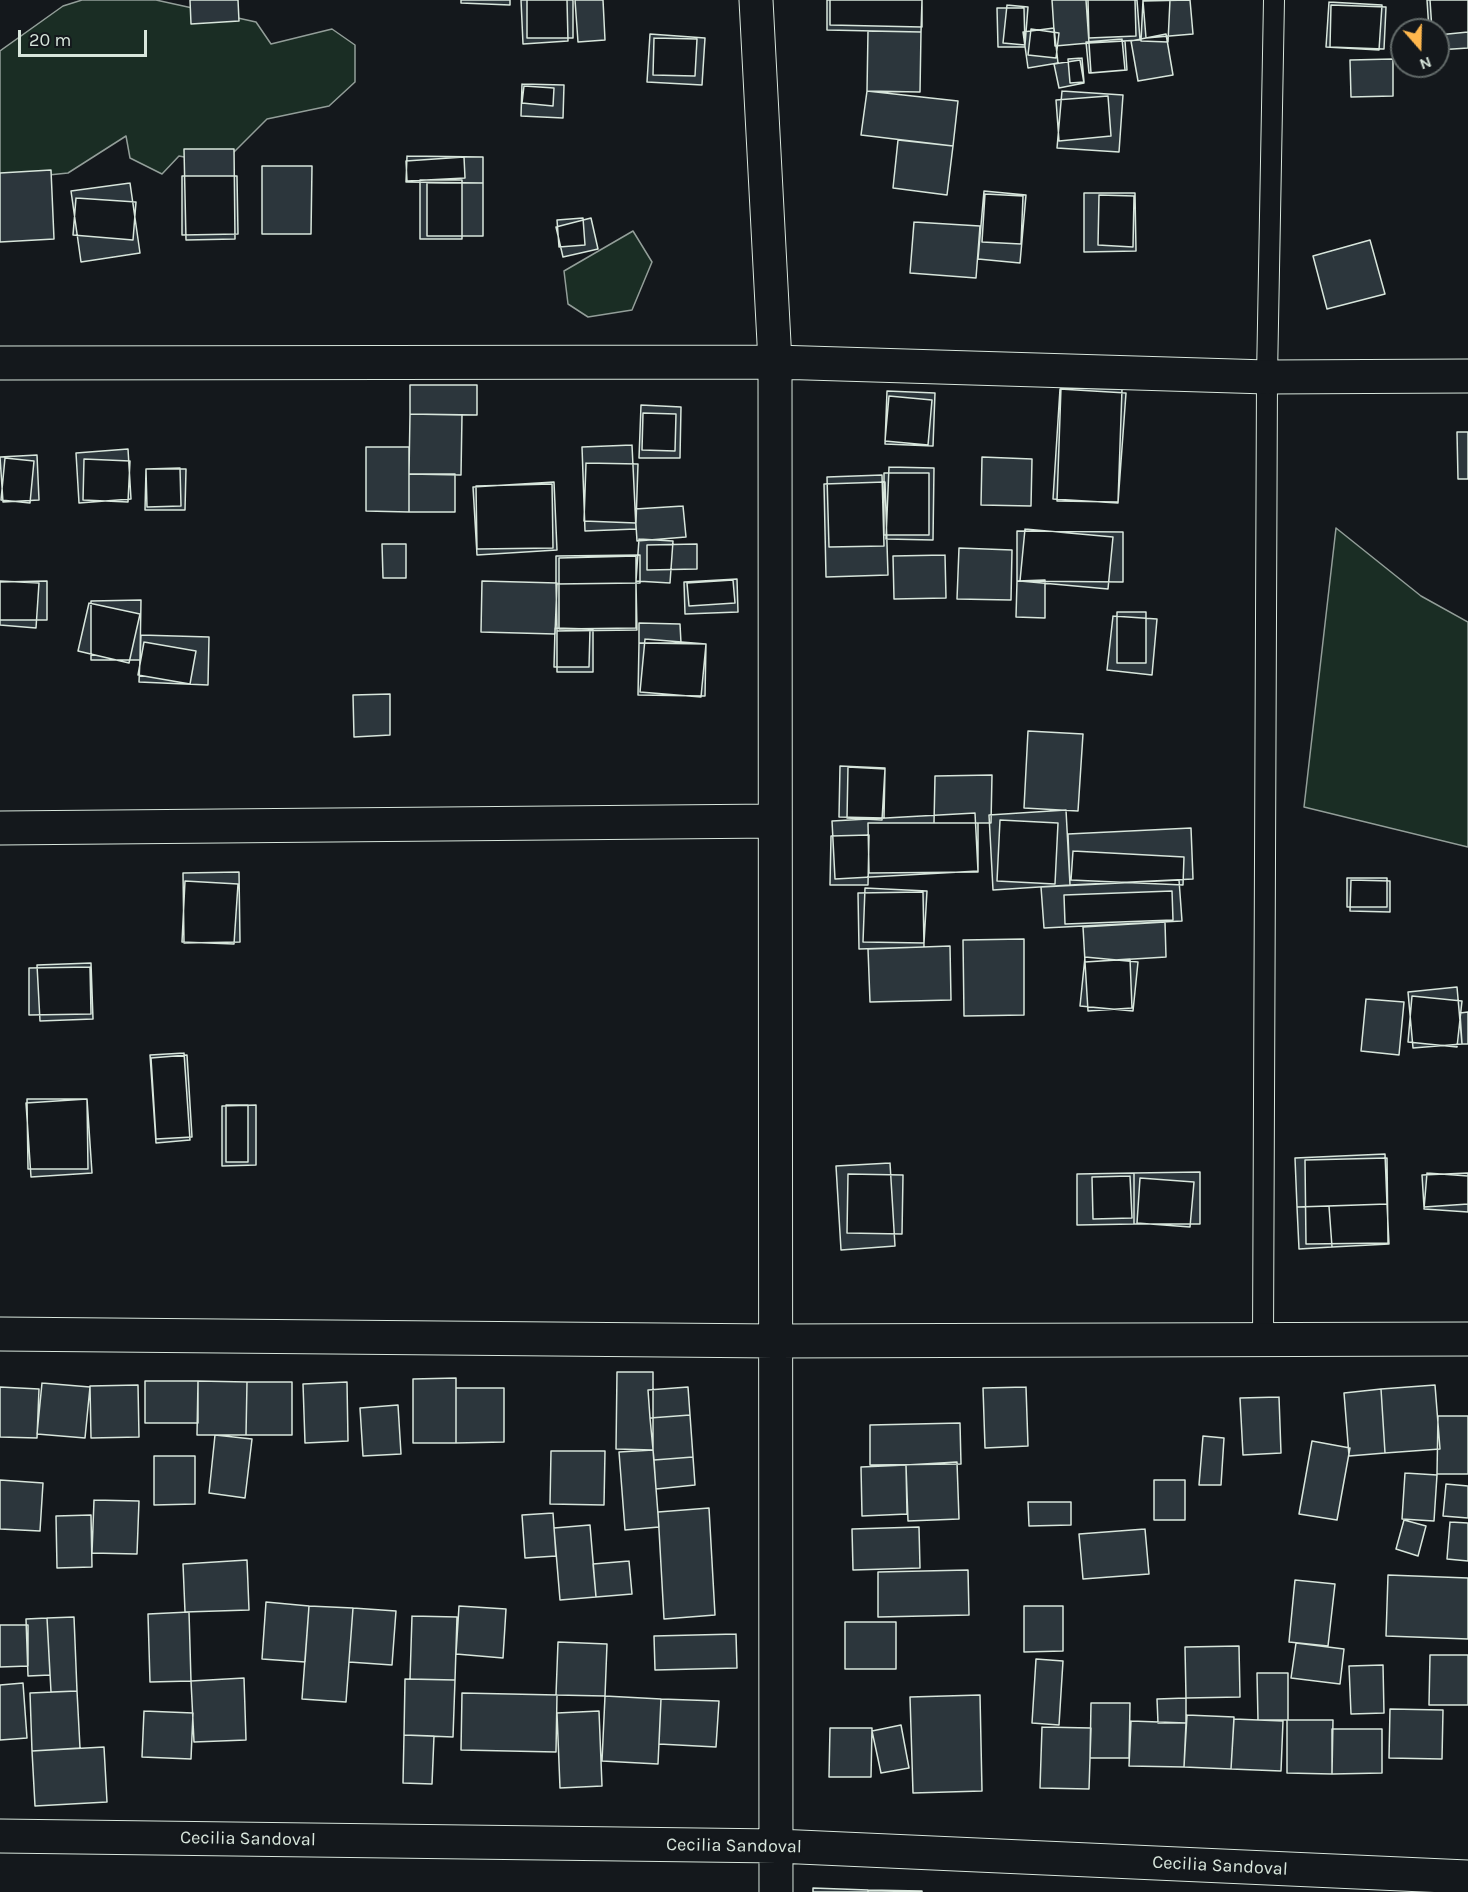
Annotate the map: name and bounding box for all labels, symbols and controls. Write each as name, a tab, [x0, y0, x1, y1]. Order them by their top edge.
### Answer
scale bar	[21, 18, 150, 56]
north arrow	[1390, 18, 1450, 78]
text: 20 m	[29, 29, 71, 51]
text: N	[1417, 53, 1434, 74]
street label: Cecilia Sandoval	[180, 1827, 316, 1851]
street label: Cecilia Sandoval	[666, 1834, 802, 1858]
street label: Cecilia Sandoval	[1152, 1852, 1288, 1880]

